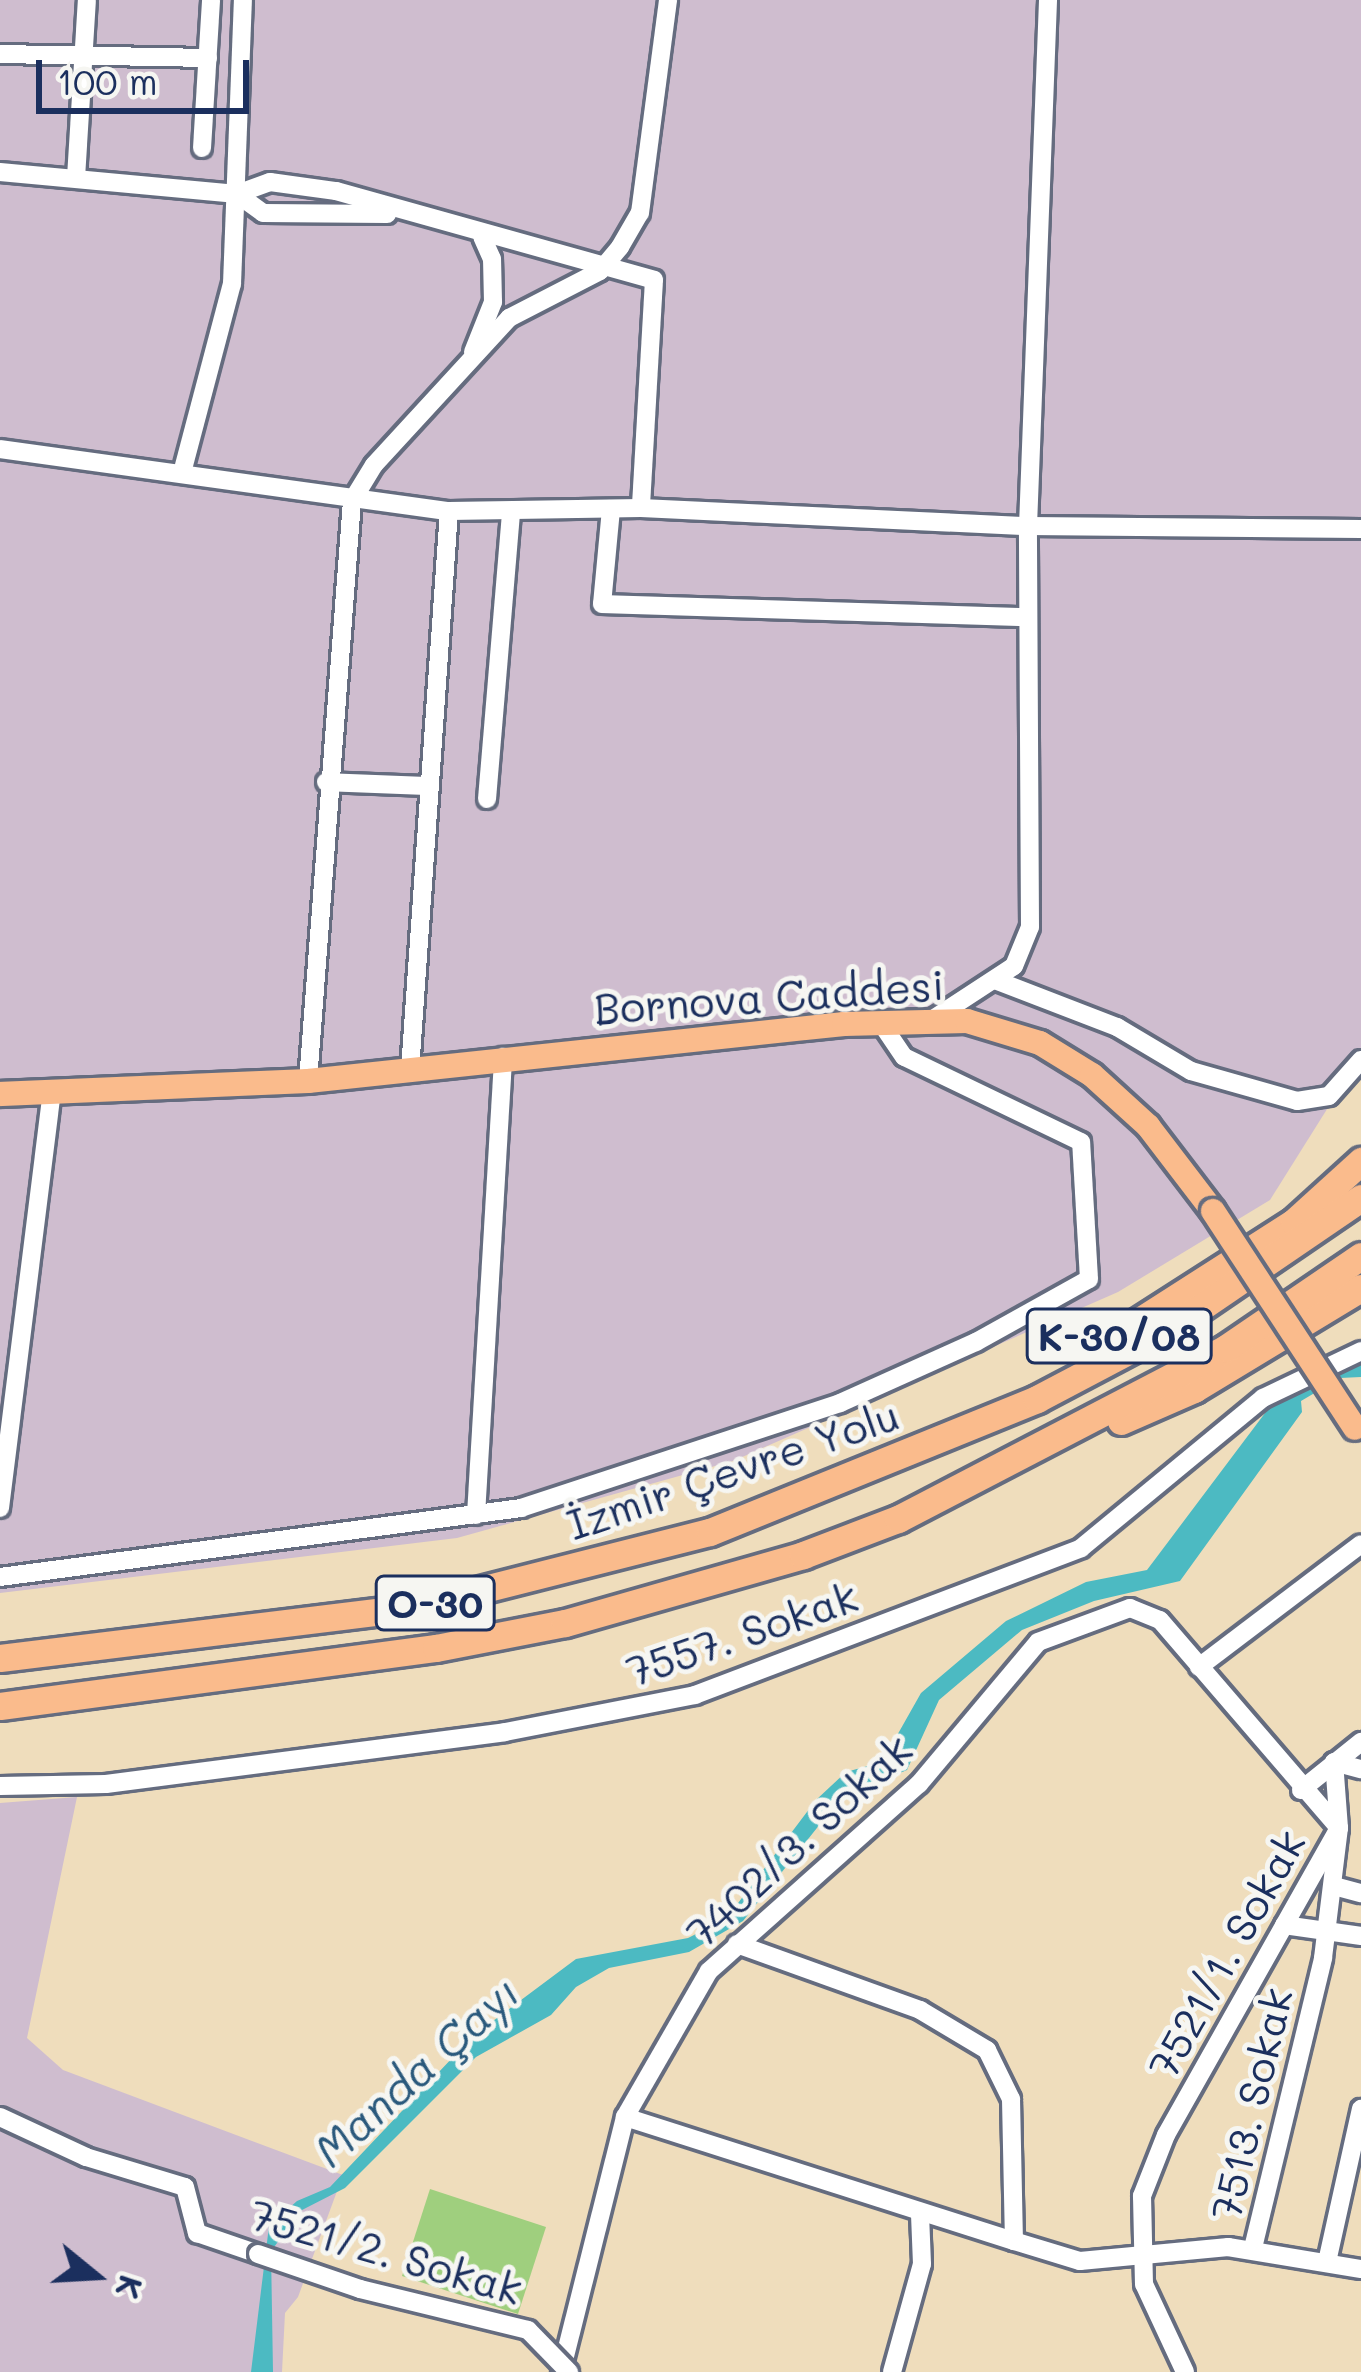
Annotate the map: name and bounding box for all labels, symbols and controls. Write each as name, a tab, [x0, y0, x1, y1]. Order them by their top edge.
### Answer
scale bar	[42, 36, 255, 110]
text: 100 m	[57, 57, 158, 104]
street label: Bornova Caddesi	[592, 960, 946, 1034]
road number: K-30/08	[1023, 1303, 1215, 1369]
street label: İzmir Çevre Yolu	[561, 1390, 905, 1550]
road number: O-30	[372, 1570, 498, 1636]
street label: 7557. Sokak	[620, 1571, 864, 1697]
street label: 7402/3. Sokak	[676, 1724, 922, 1958]
street label: 7521/1. Sokak	[1137, 1821, 1315, 2087]
water label: Manda Çayı	[302, 1965, 530, 2177]
street label: 7513. Sokak	[1200, 1983, 1302, 2225]
street label: 7521/2. Sokak	[244, 2189, 528, 2315]
north arrow	[36, 2216, 156, 2336]
text: K	[107, 2270, 155, 2304]

